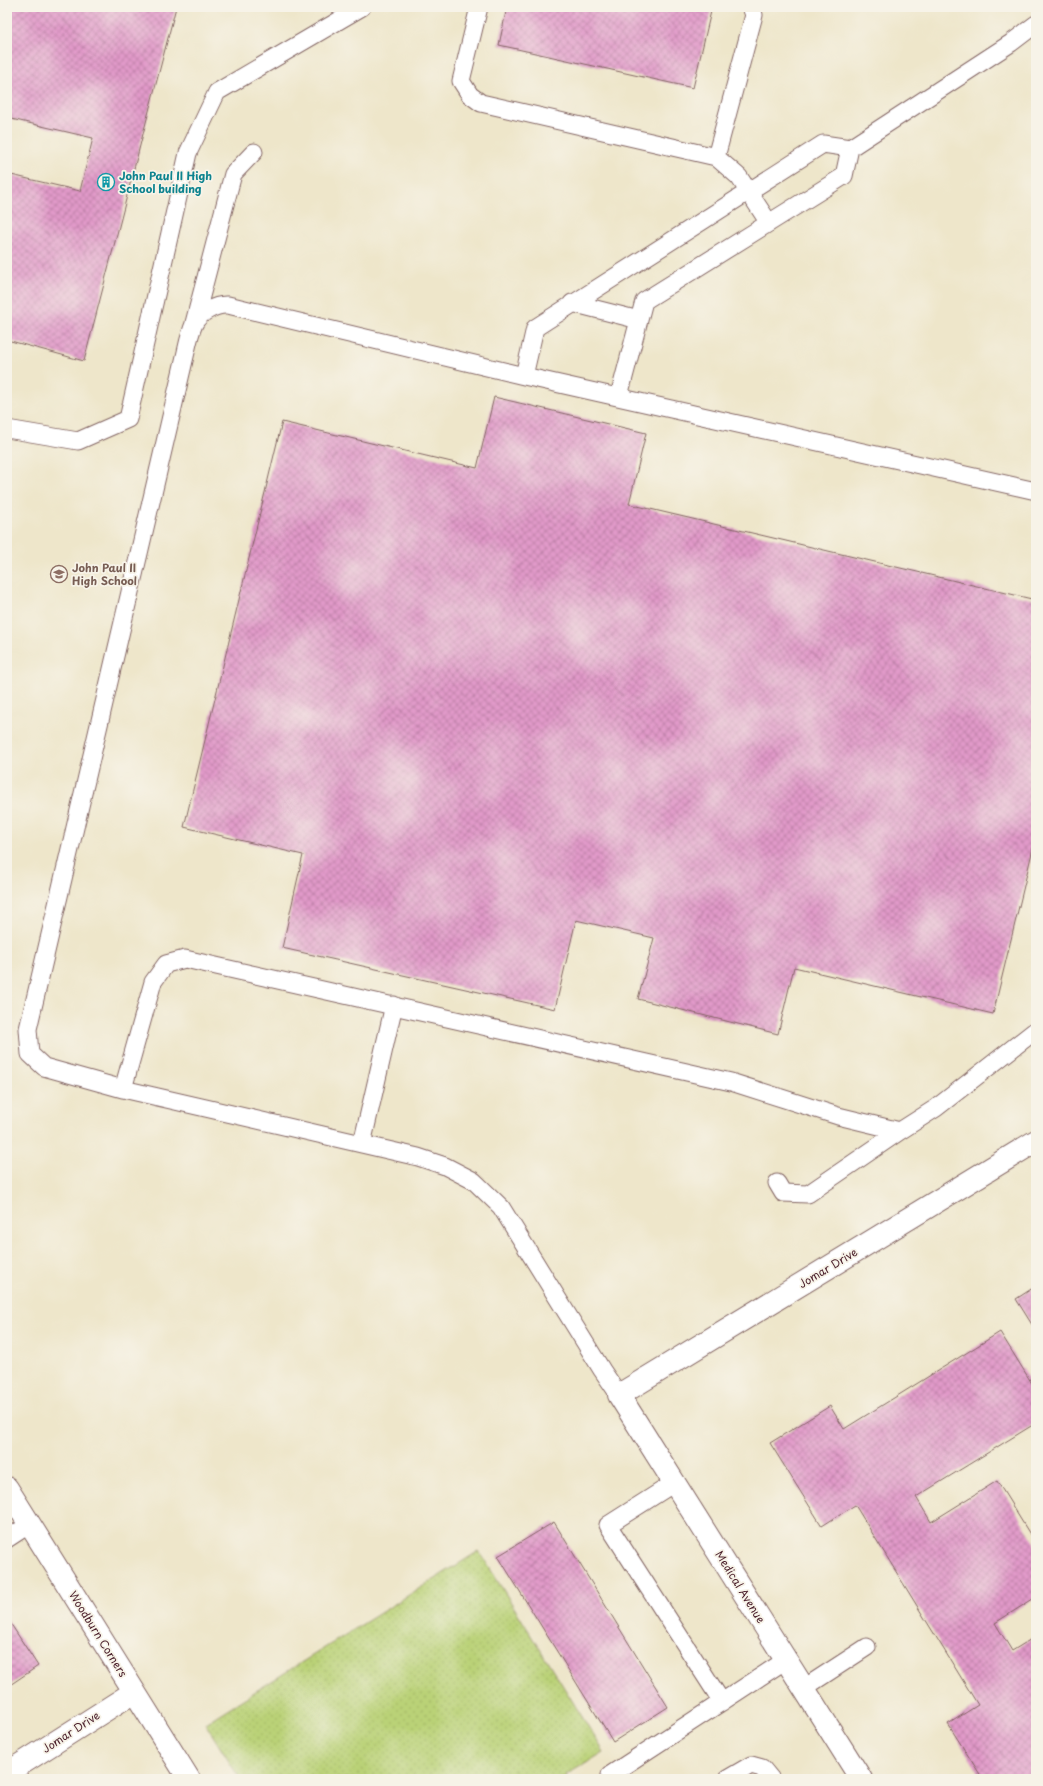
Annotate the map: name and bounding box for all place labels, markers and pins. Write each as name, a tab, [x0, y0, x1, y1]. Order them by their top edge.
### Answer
place label: John Paul II High School building	[119, 167, 212, 197]
building icon: John Paul II High School building	[96, 172, 116, 192]
place label: John Paul II High School	[72, 559, 137, 589]
school or university icon: John Paul II High School	[49, 564, 69, 584]

